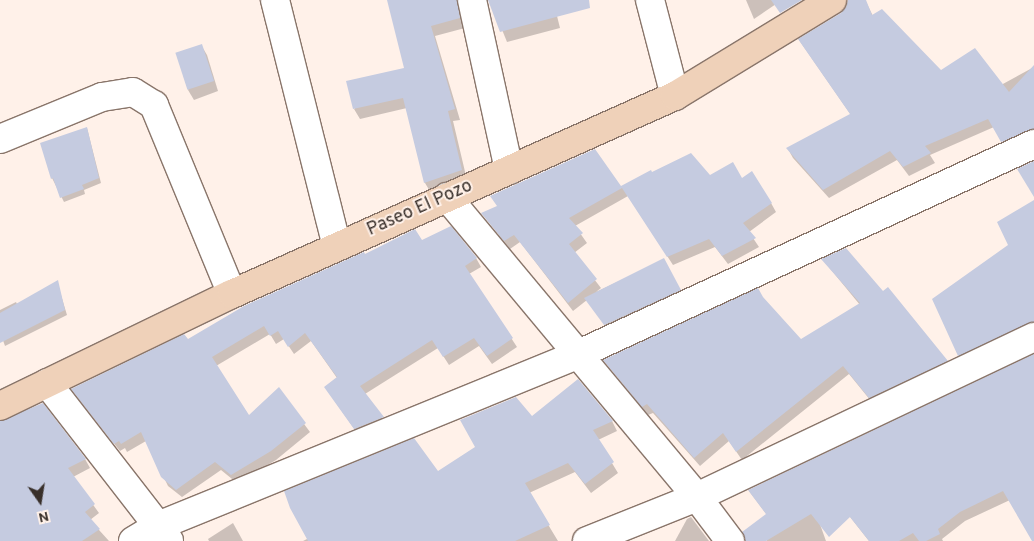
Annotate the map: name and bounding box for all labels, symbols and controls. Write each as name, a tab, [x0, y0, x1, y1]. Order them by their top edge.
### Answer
street label: Paseo El Pozo	[364, 176, 476, 242]
north arrow	[15, 476, 65, 526]
text: N	[37, 507, 50, 526]

